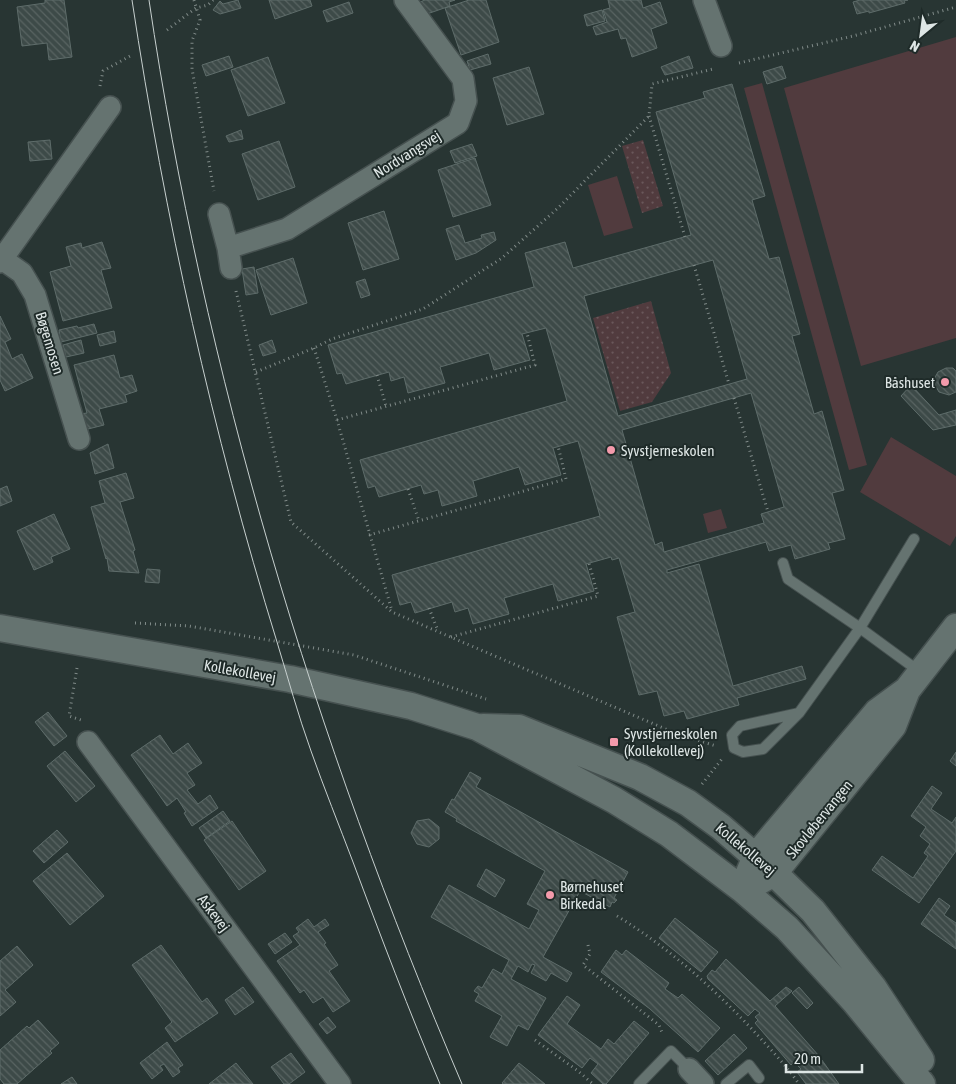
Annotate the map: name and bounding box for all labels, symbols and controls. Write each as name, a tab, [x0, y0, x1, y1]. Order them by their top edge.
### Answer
north arrow	[896, 10, 946, 60]
text: N	[907, 37, 922, 55]
street label: Nordvangsvej	[370, 127, 444, 181]
street label: Bøgemosen	[32, 310, 68, 376]
place label: Båshuset	[885, 374, 935, 391]
marker: Båshuset	[939, 376, 951, 388]
place label: Syvstjerneskolen	[621, 442, 714, 459]
marker: Syvstjerneskolen	[605, 444, 617, 456]
street label: Kollekollevej	[203, 656, 277, 686]
place label: Syvstjerneskolen (Kollekollevej)	[624, 725, 717, 759]
marker: Syvstjerneskolen (Kollekollevej)	[608, 736, 620, 748]
street label: Skovløbervangen	[782, 777, 856, 861]
street label: Kollekollevej	[713, 819, 779, 879]
place label: Børnehuset Birkedal	[560, 878, 624, 912]
marker: Børnehuset Birkedal	[544, 889, 556, 901]
street label: Askevej	[195, 891, 233, 935]
scale bar	[786, 1042, 862, 1074]
text: 20 m	[794, 1050, 821, 1067]

